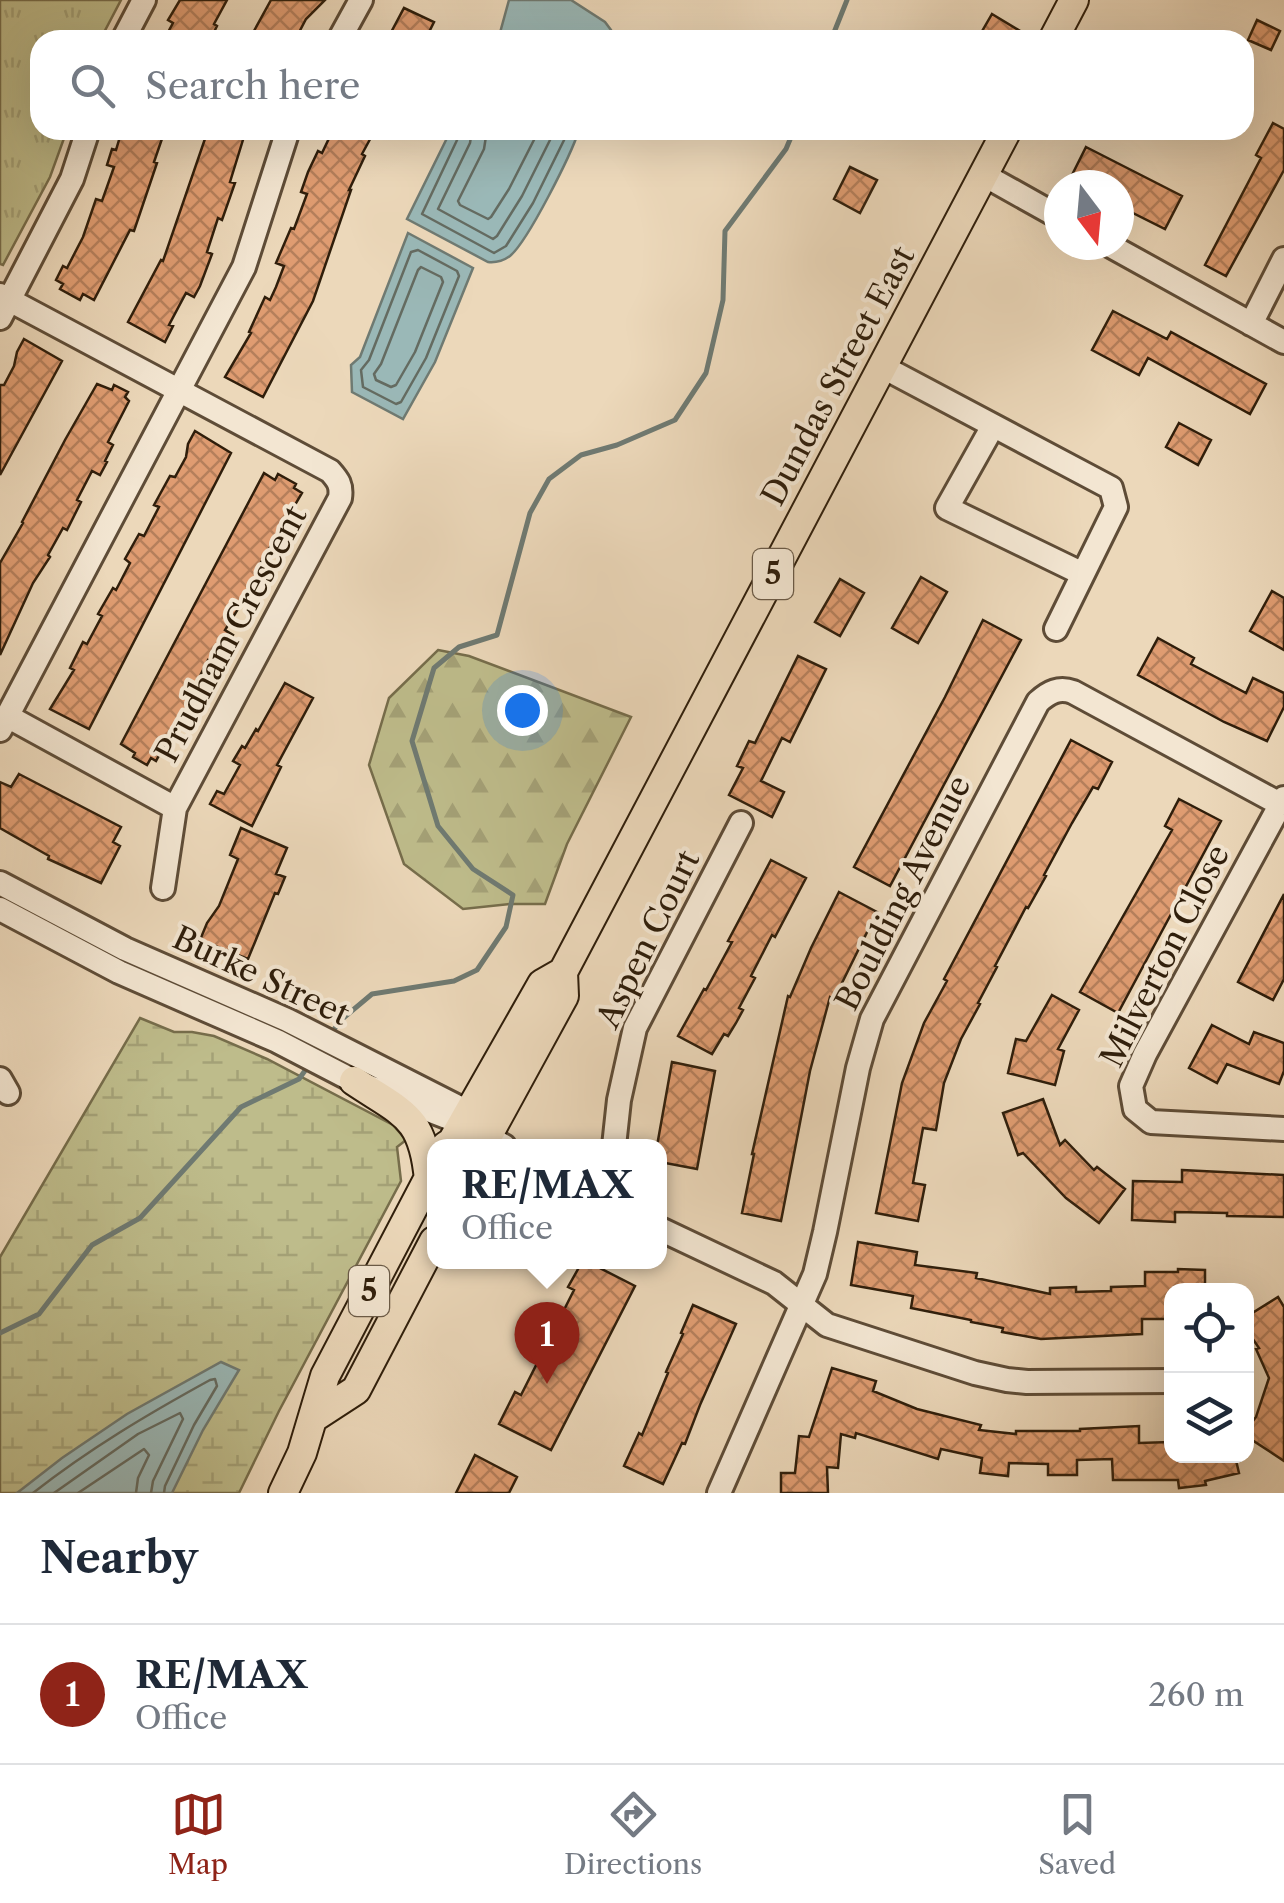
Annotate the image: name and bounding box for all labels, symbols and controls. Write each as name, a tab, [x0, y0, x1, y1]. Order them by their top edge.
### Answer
search box	[30, 30, 1254, 140]
icon: search	[65, 58, 120, 113]
text: Search here	[145, 62, 360, 109]
north arrow	[1044, 170, 1134, 260]
street label: Dundas Street East	[753, 239, 923, 512]
street label: Prudham Crescent	[147, 498, 315, 769]
road number: 5	[753, 549, 793, 599]
your location	[497, 685, 548, 736]
street label: Boulding Avenue	[827, 769, 979, 1017]
street label: Milverton Close	[1092, 838, 1237, 1073]
street label: Aspen Court	[587, 843, 708, 1035]
street label: Burke Street	[167, 918, 356, 1034]
popup	[427, 1139, 667, 1269]
text: RE/MAX	[461, 1161, 633, 1208]
text: Office	[461, 1208, 553, 1247]
road number: 5	[349, 1266, 389, 1316]
map controls	[1164, 1283, 1254, 1463]
button: locate	[1164, 1283, 1254, 1373]
pin: 1	[514, 1302, 580, 1384]
button: layers	[1164, 1373, 1254, 1463]
text: Nearby	[40, 1532, 198, 1584]
text: RE/MAX	[135, 1651, 307, 1698]
text: 1	[65, 1675, 80, 1714]
text: 260 m	[1148, 1675, 1244, 1714]
text: Office	[135, 1698, 227, 1737]
tab: Map	[168, 1787, 228, 1881]
tab: Directions	[564, 1787, 702, 1881]
tab: Saved	[1038, 1787, 1116, 1881]

